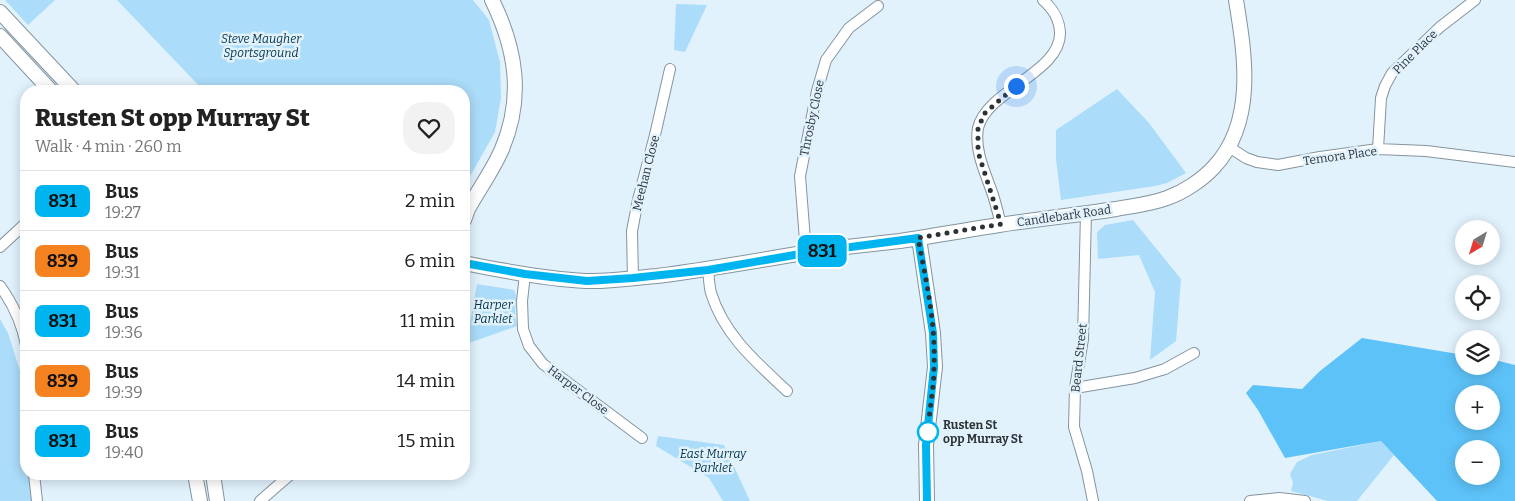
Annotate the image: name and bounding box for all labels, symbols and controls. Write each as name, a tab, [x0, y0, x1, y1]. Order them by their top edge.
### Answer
street label: Pine Place	[1390, 27, 1440, 77]
park label: Steve Maugher Sportsground	[221, 32, 302, 60]
your location	[1004, 74, 1029, 99]
street label: Throsby Close	[797, 79, 827, 157]
button: heart	[403, 102, 455, 154]
text: Rusten St opp Murray St	[35, 104, 310, 132]
street label: Meehan Close	[630, 134, 662, 212]
text: Walk · 4 min · 260 m	[35, 137, 182, 156]
street label: Temora Place	[1302, 144, 1378, 168]
text: Bus	[105, 180, 139, 203]
text: 2 min	[405, 189, 455, 212]
text: 831	[48, 190, 77, 212]
street label: Candlebark Road	[1016, 202, 1112, 230]
text: 19:27	[105, 203, 141, 222]
north arrow	[1455, 220, 1500, 265]
map controls	[1455, 220, 1500, 485]
line badge: 831	[793, 235, 851, 267]
text: Bus	[105, 240, 139, 263]
text: 831	[808, 240, 836, 262]
text: 6 min	[404, 249, 455, 272]
text: 839	[47, 250, 78, 272]
text: 19:31	[105, 263, 140, 282]
button: locate	[1455, 275, 1500, 320]
park label: Harper Parklet	[473, 298, 514, 326]
text: Bus	[105, 300, 139, 323]
text: 11 min	[400, 309, 455, 332]
text: 831	[48, 310, 77, 332]
street label: Beard Street	[1068, 322, 1090, 393]
text: 19:36	[105, 323, 143, 342]
button: layers	[1455, 330, 1500, 375]
text: Bus	[105, 360, 139, 383]
street label: Harper Close	[545, 363, 611, 417]
text: 14 min	[397, 369, 455, 392]
text: 839	[47, 370, 78, 392]
text: 19:39	[105, 383, 143, 402]
button: +	[1455, 385, 1500, 430]
place label: Rusten St opp Murray St	[943, 418, 1023, 446]
text: Bus	[105, 420, 139, 443]
marker: Rusten St opp Murray St	[917, 421, 939, 443]
text: 15 min	[398, 429, 455, 452]
text: 831	[48, 430, 77, 452]
button: −	[1455, 440, 1500, 485]
text: 19:40	[105, 443, 144, 462]
park label: East Murray Parklet	[680, 447, 747, 475]

